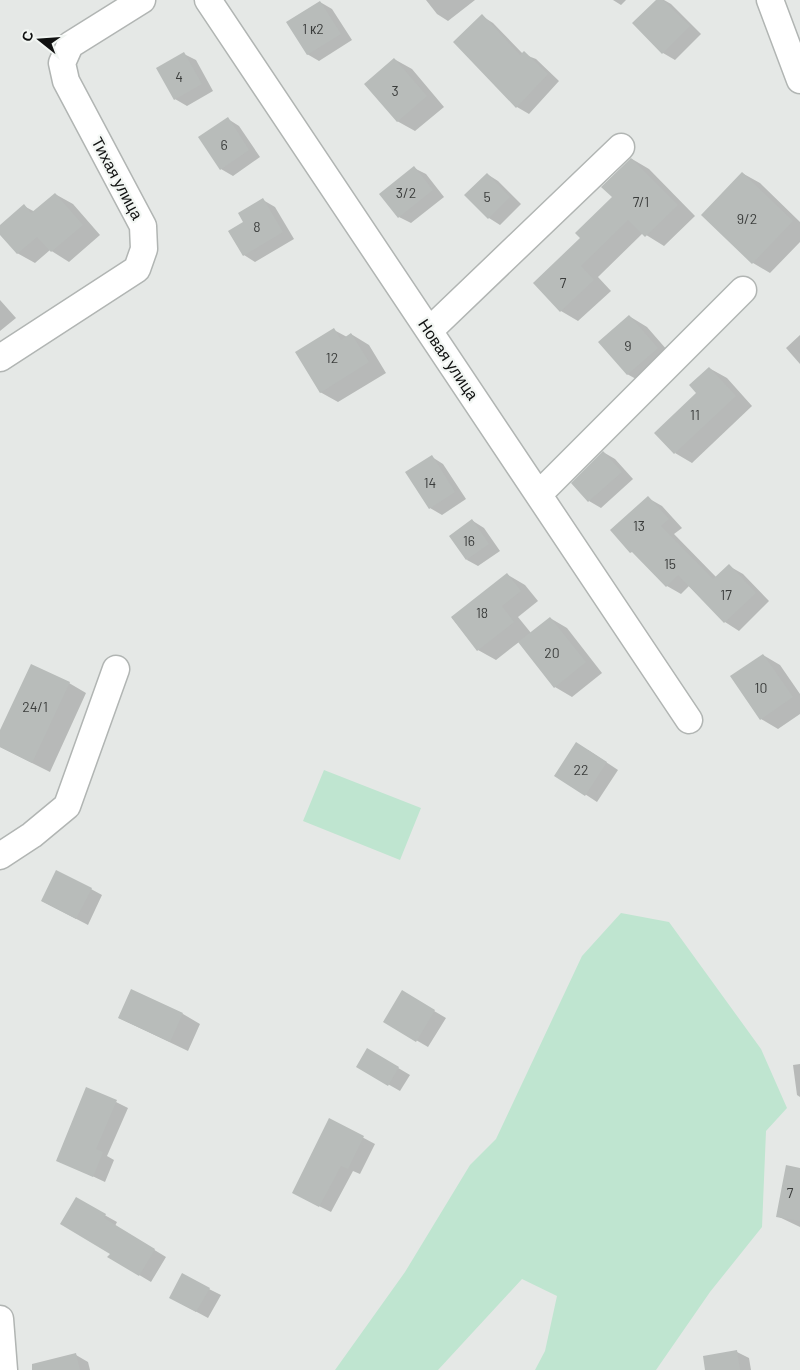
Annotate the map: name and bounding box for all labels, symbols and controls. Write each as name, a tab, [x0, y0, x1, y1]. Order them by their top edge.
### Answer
north arrow	[15, 15, 65, 65]
house number: 1 к2	[302, 20, 324, 37]
text: С	[17, 29, 37, 43]
house number: 4	[175, 68, 183, 85]
house number: 3	[391, 82, 399, 99]
street label: Тихая улица	[88, 134, 148, 223]
house number: 6	[220, 136, 228, 153]
house number: 3/2	[396, 184, 416, 201]
house number: 5	[483, 188, 491, 205]
house number: 7/1	[633, 193, 649, 210]
house number: 9/2	[737, 210, 757, 227]
house number: 8	[253, 218, 261, 235]
house number: 7	[560, 274, 567, 291]
street label: Новая улица	[415, 315, 483, 403]
house number: 9	[624, 337, 632, 354]
house number: 12	[326, 349, 338, 366]
house number: 11	[690, 406, 700, 423]
house number: 14	[424, 474, 436, 491]
house number: 13	[633, 517, 645, 534]
house number: 16	[463, 532, 475, 549]
house number: 15	[664, 555, 676, 572]
house number: 17	[720, 586, 732, 603]
house number: 18	[476, 604, 488, 621]
house number: 20	[544, 644, 560, 661]
house number: 10	[755, 679, 767, 696]
house number: 24/1	[22, 698, 48, 715]
house number: 22	[573, 761, 589, 778]
house number: 7	[787, 1184, 794, 1201]

